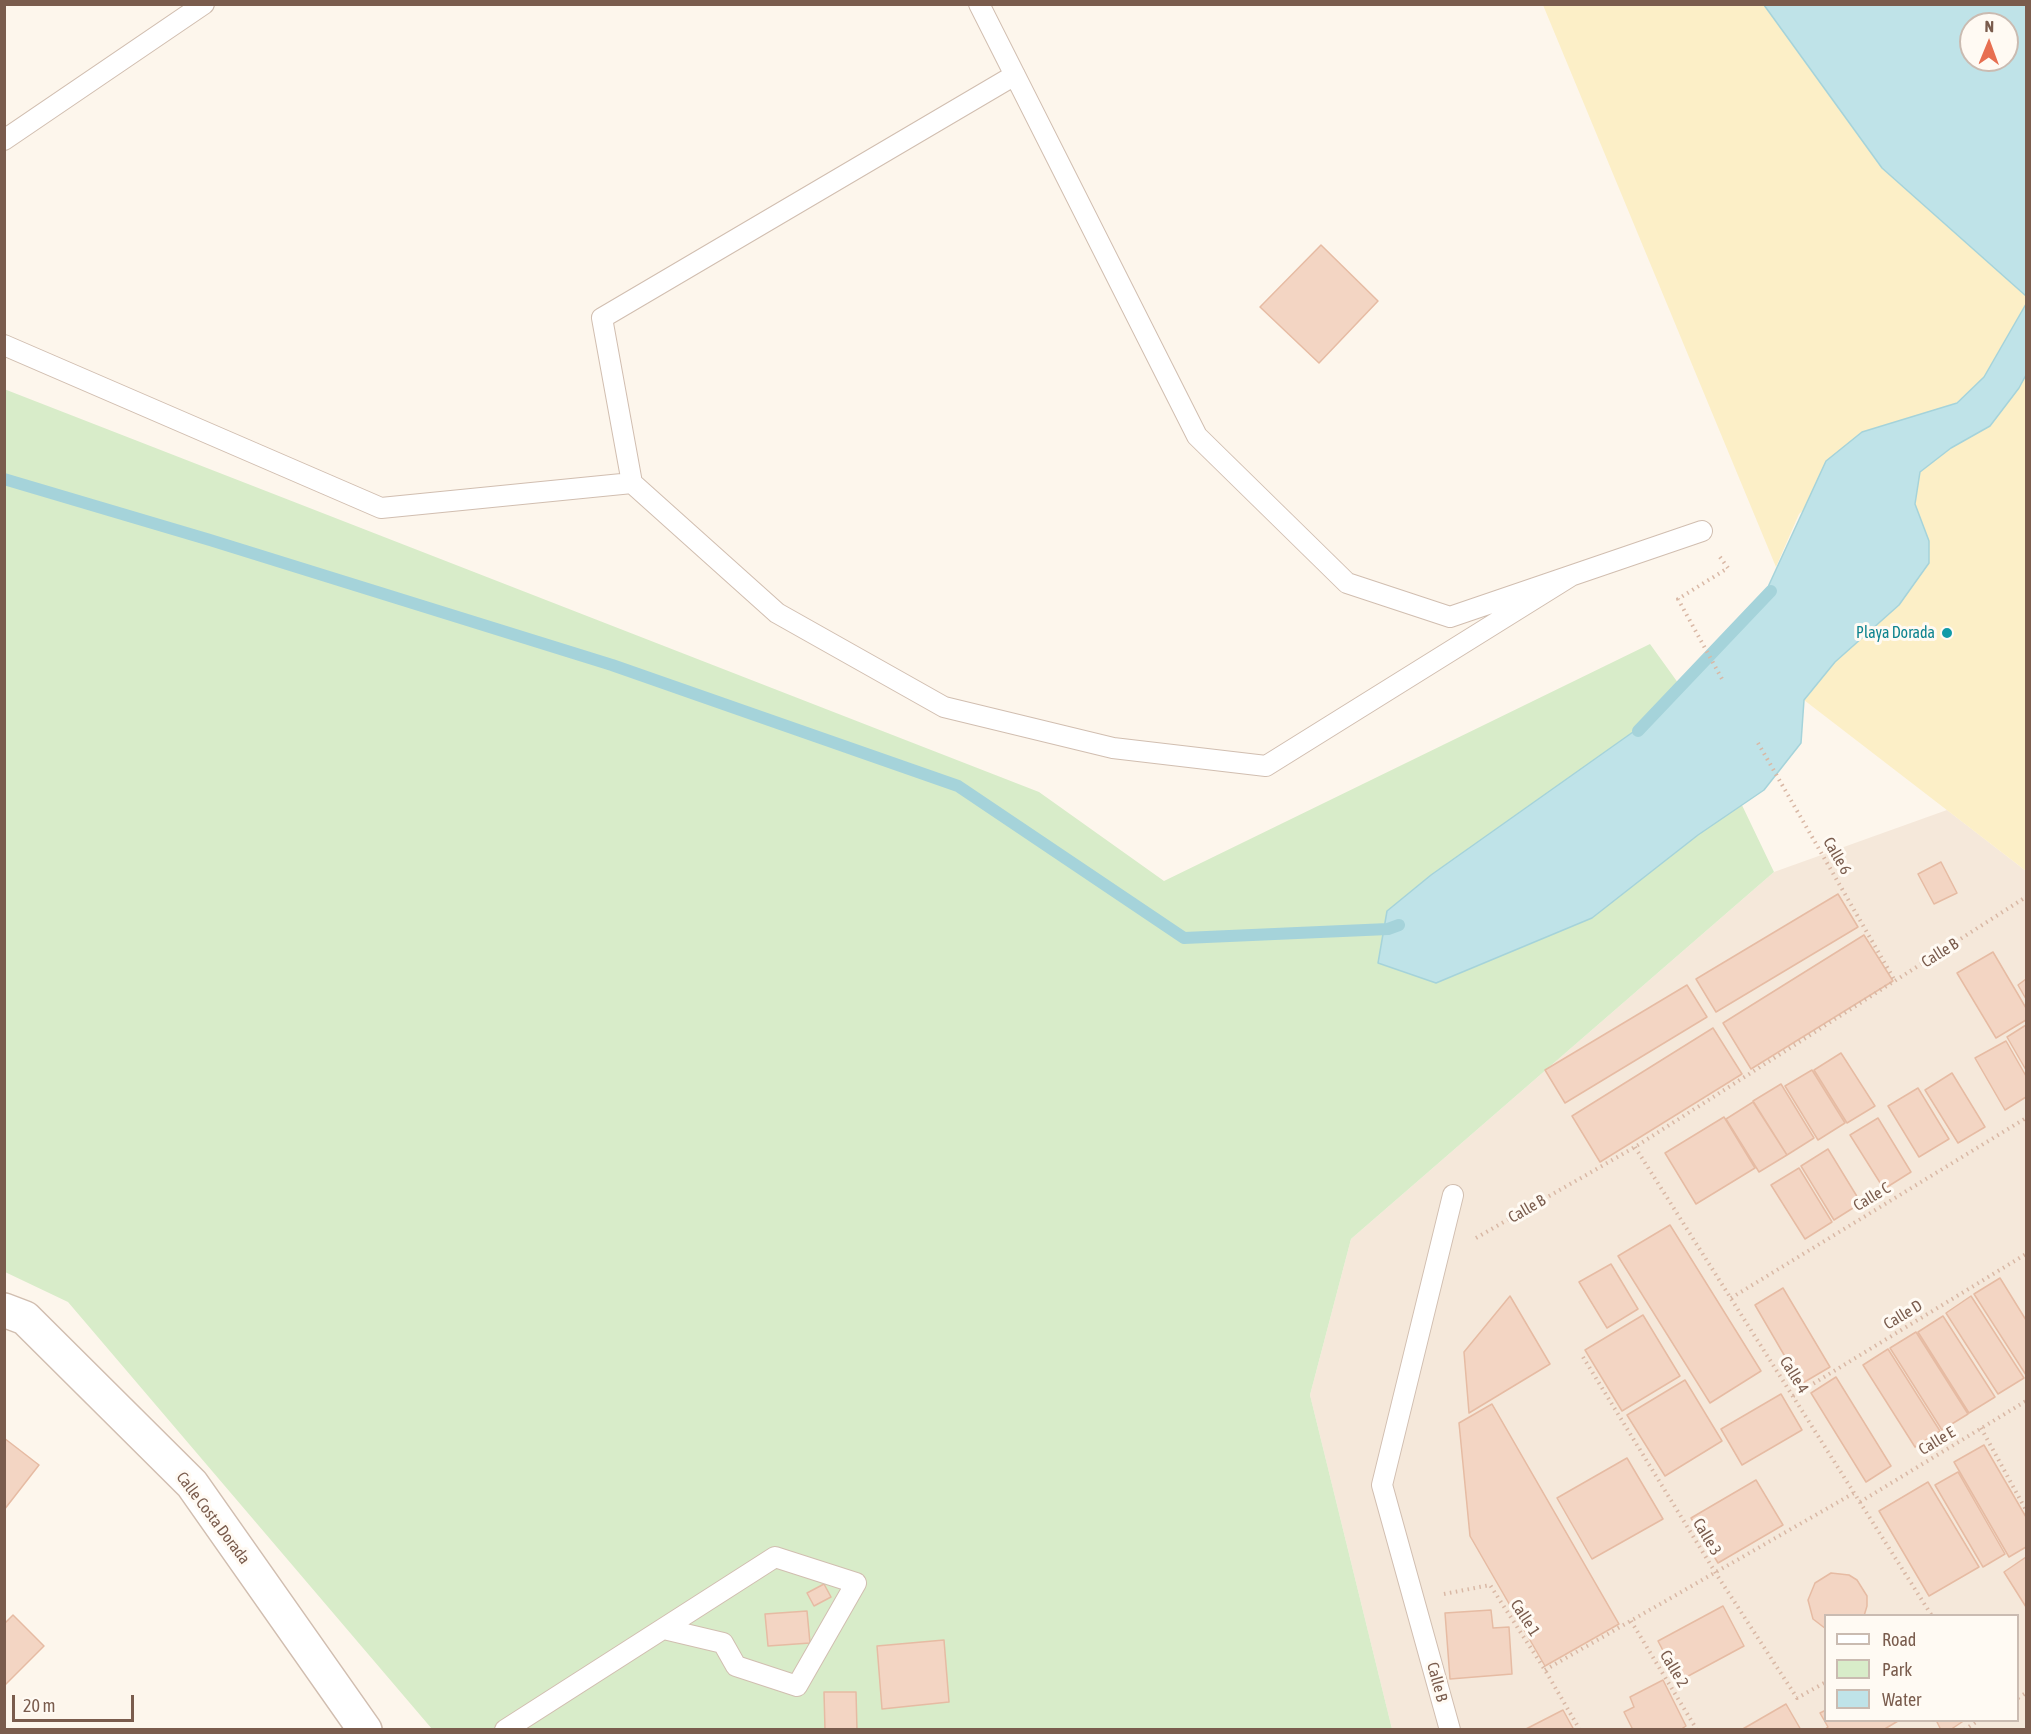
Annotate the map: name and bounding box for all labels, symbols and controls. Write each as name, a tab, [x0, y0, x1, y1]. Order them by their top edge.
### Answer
north arrow	[1959, 12, 2019, 72]
text: N	[1984, 17, 1994, 35]
place label: Playa Dorada	[1856, 623, 1935, 643]
marker: Playa Dorada	[1940, 626, 1954, 640]
street label: Calle 6	[1819, 834, 1855, 878]
street label: Calle B	[1918, 934, 1962, 972]
street label: Calle C	[1850, 1179, 1894, 1215]
street label: Calle B	[1505, 1191, 1549, 1227]
street label: Calle D	[1880, 1296, 1926, 1334]
street label: Calle 4	[1775, 1353, 1813, 1397]
street label: Calle E	[1915, 1423, 1959, 1459]
street label: Calle Costa Dorada	[172, 1468, 254, 1568]
street label: Calle 3	[1688, 1515, 1726, 1559]
street label: Calle 1	[1506, 1596, 1544, 1640]
legend	[1824, 1614, 2019, 1722]
text: Road	[1882, 1629, 1916, 1650]
street label: Calle 2	[1655, 1647, 1693, 1691]
text: Park	[1882, 1659, 1912, 1680]
street label: Calle B	[1423, 1660, 1451, 1704]
scale bar	[15, 1683, 136, 1721]
text: Water	[1882, 1689, 1921, 1710]
text: 20 m	[23, 1695, 55, 1716]

